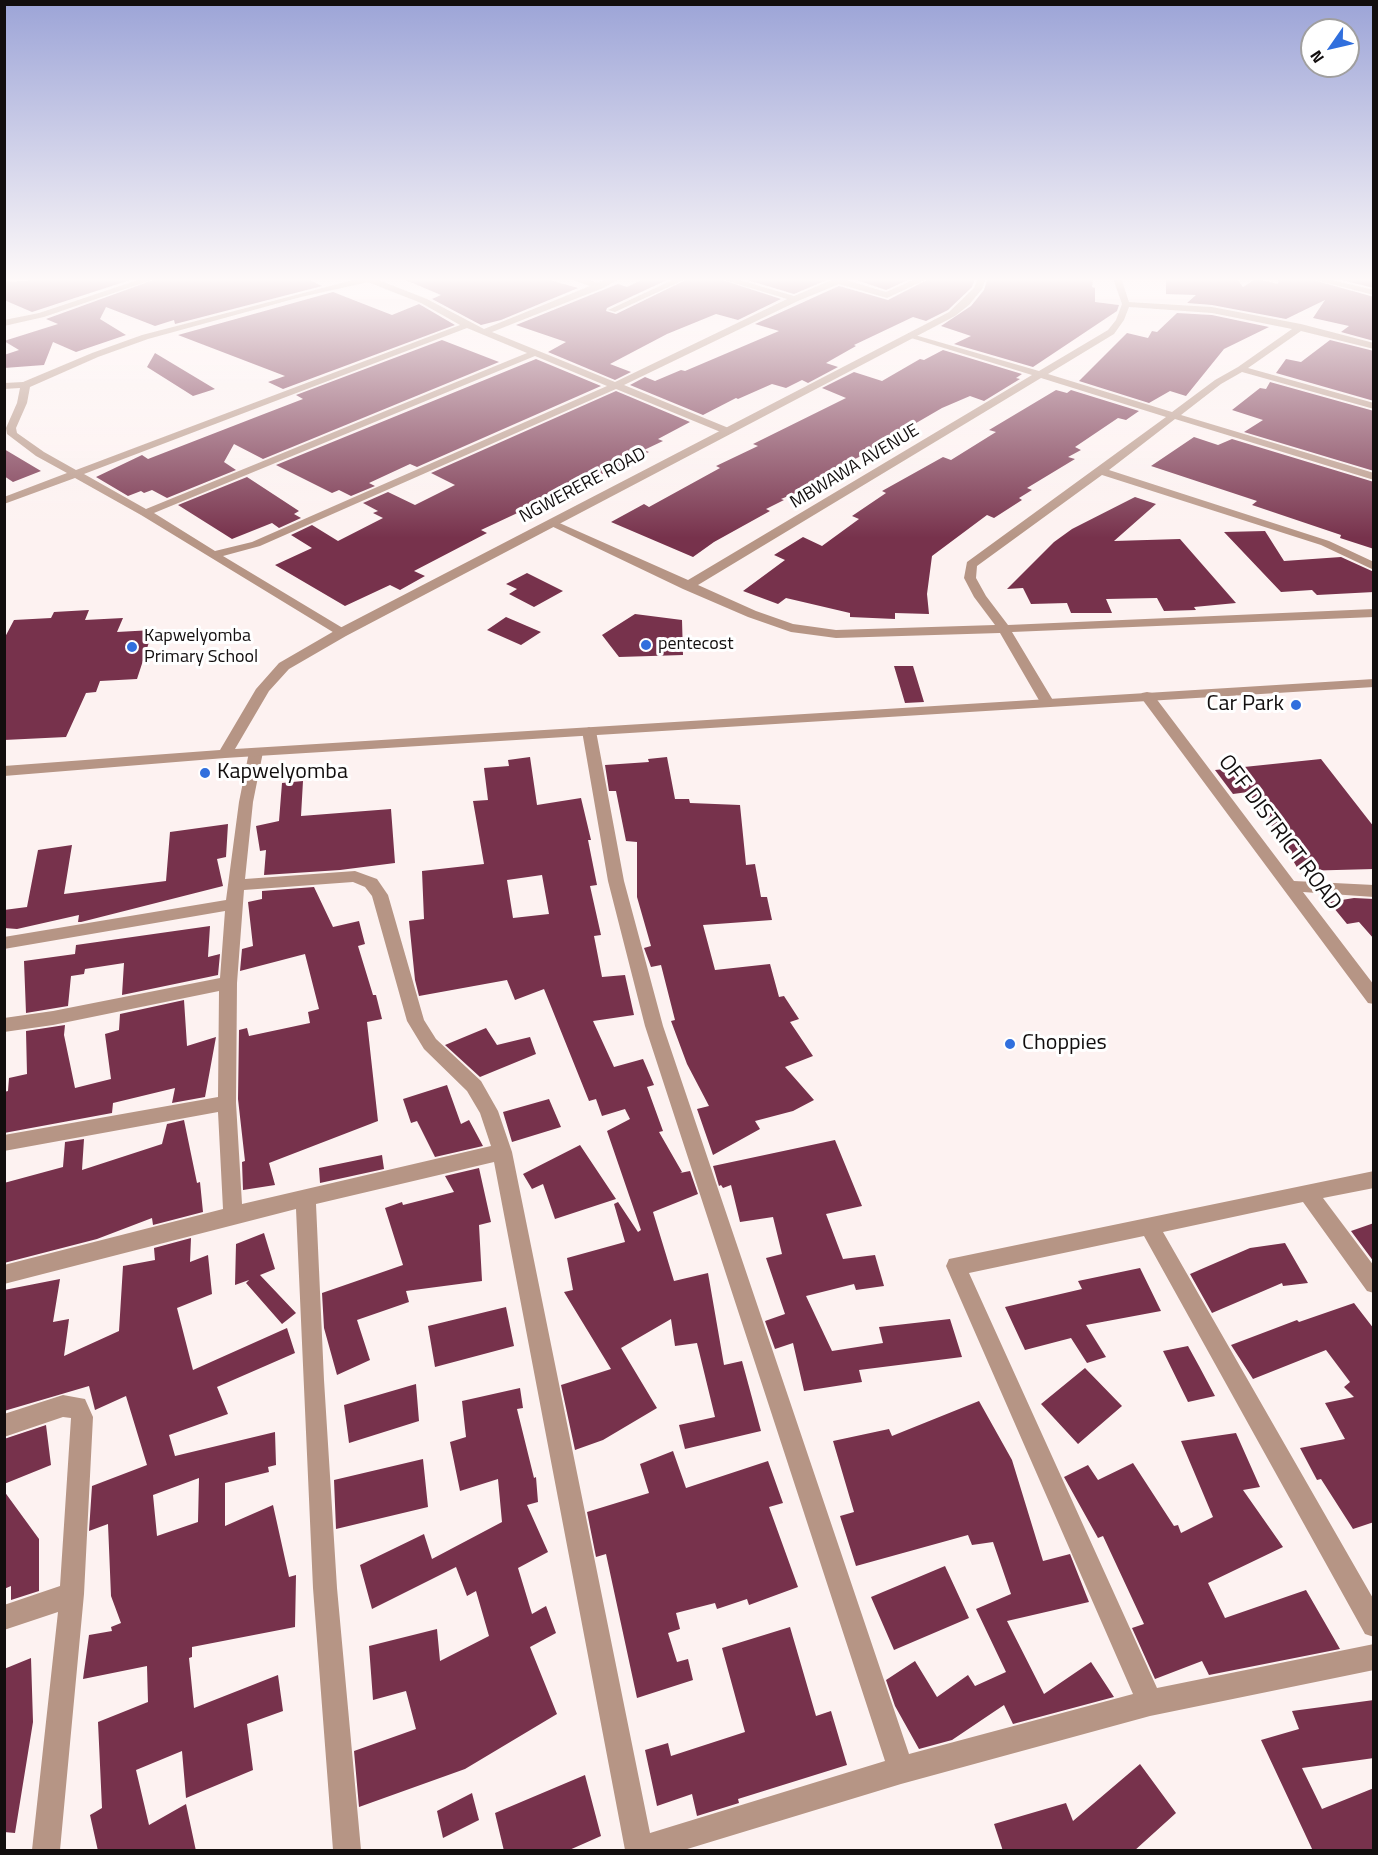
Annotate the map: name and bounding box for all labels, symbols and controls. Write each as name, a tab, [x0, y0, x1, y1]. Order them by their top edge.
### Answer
north arrow	[1300, 18, 1360, 78]
text: N	[1304, 46, 1330, 68]
street label: MBWAWA AVENUE	[787, 420, 923, 514]
street label: NGWERERE ROAD	[516, 444, 650, 528]
place label: Kapwelyomba Primary School	[144, 626, 258, 668]
place label: pentecost	[658, 634, 734, 656]
marker: pentecost	[639, 638, 653, 652]
marker: Kapwelyomba Primary School	[125, 640, 139, 654]
place label: Car Park	[1206, 692, 1284, 718]
marker: Car Park	[1289, 698, 1303, 712]
street label: OFF DISTRICT ROAD	[1212, 750, 1346, 916]
place label: Kapwelyomba	[217, 760, 348, 786]
marker: Kapwelyomba	[198, 766, 212, 780]
place label: Choppies	[1022, 1031, 1107, 1057]
marker: Choppies	[1003, 1037, 1017, 1051]

